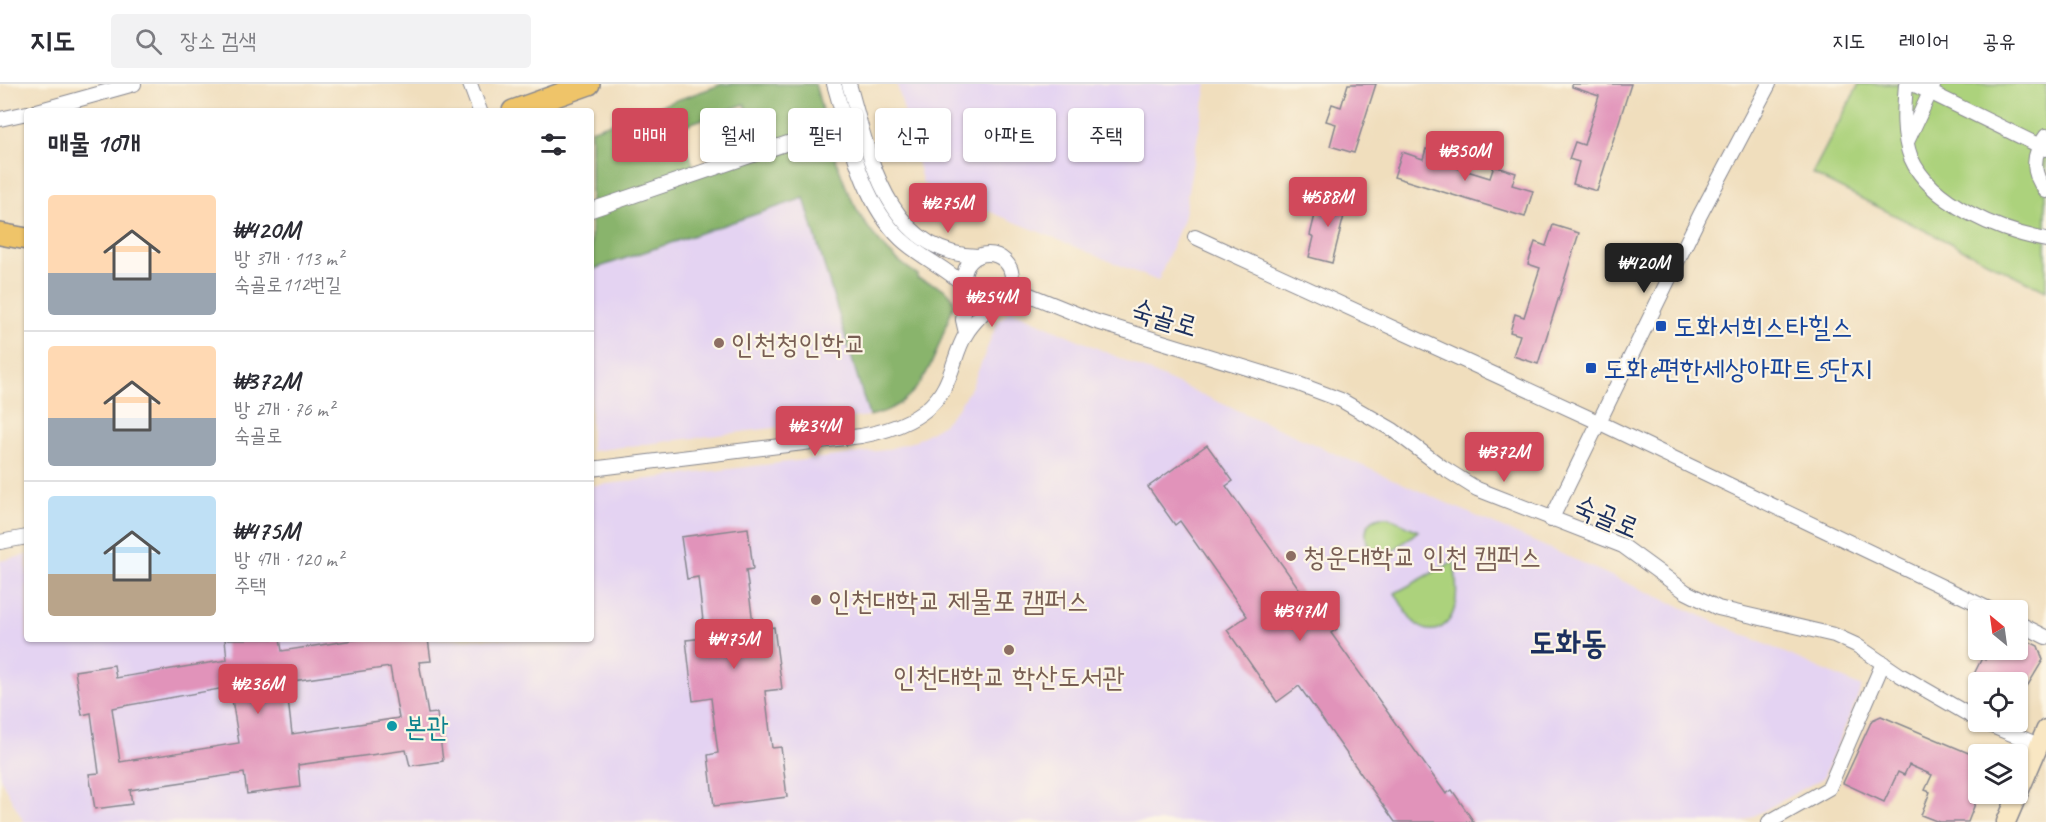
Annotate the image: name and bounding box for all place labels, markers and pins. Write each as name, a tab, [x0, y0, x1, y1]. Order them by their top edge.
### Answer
pin: ₩350M	[1423, 131, 1507, 182]
pin: ₩588M	[1286, 177, 1370, 228]
pin: ₩275M	[906, 183, 990, 234]
pin: ₩420M	[1602, 243, 1686, 294]
pin: ₩254M	[950, 277, 1034, 328]
place label: 도화서희스타힐스	[1673, 309, 1853, 344]
marker: 도화서희스타힐스	[1654, 319, 1668, 333]
place label: 인천청인학교	[731, 326, 866, 361]
marker: 인천청인학교	[712, 336, 726, 350]
place label: 도화e편한세상아파트5단지	[1603, 351, 1873, 386]
marker: 도화e편한세상아파트5단지	[1584, 361, 1598, 375]
pin: ₩234M	[773, 406, 857, 457]
pin: ₩372M	[1462, 432, 1546, 483]
place label: 청운대학교 인천 캠퍼스	[1303, 539, 1542, 574]
marker: 청운대학교 인천 캠퍼스	[1284, 549, 1298, 563]
place label: 인천대학교 제물포 캠퍼스	[828, 583, 1089, 618]
pin: ₩347M	[1258, 591, 1342, 642]
marker: 인천대학교 제물포 캠퍼스	[809, 593, 823, 607]
pin: ₩475M	[692, 619, 776, 670]
marker: 인천대학교 학산도서관	[1002, 643, 1016, 657]
place label: 인천대학교 학산도서관	[893, 659, 1125, 694]
pin: ₩236M	[216, 664, 300, 715]
place label: 본관	[404, 709, 449, 744]
marker: 본관	[385, 719, 399, 733]

